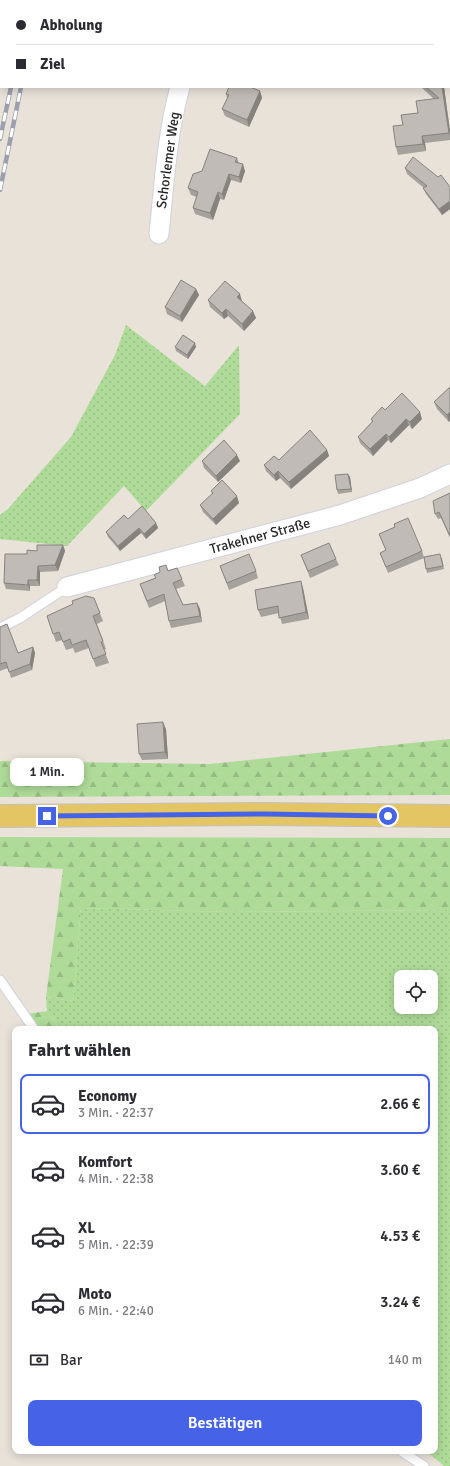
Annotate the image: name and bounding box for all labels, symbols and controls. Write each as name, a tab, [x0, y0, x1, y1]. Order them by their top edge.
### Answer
text: Abholung	[40, 16, 103, 34]
text: Ziel	[40, 55, 65, 73]
street label: Schorlemer Weg	[153, 111, 183, 209]
street label: Trakehner Straße	[208, 514, 312, 558]
callout: 1 Min.	[10, 758, 84, 786]
text: 1 Min.	[30, 764, 64, 780]
route end	[38, 807, 56, 825]
route start	[379, 807, 397, 825]
map controls	[394, 970, 438, 1014]
button: locate	[394, 970, 438, 1014]
text: Fahrt wählen	[28, 1039, 131, 1061]
icon: car	[30, 1086, 66, 1122]
text: Economy	[78, 1087, 137, 1105]
text: 2.66 €	[380, 1095, 420, 1113]
text: 3 Min. · 22:37	[78, 1105, 154, 1121]
icon: car	[30, 1152, 66, 1188]
text: Komfort	[78, 1153, 132, 1171]
text: 3.60 €	[380, 1161, 420, 1179]
text: 4 Min. · 22:38	[78, 1171, 154, 1187]
icon: car	[30, 1218, 66, 1254]
text: XL	[78, 1219, 95, 1237]
text: 4.53 €	[380, 1227, 420, 1245]
text: 5 Min. · 22:39	[78, 1237, 154, 1253]
icon: car	[30, 1284, 66, 1320]
text: Moto	[78, 1285, 112, 1303]
text: 3.24 €	[380, 1293, 420, 1311]
text: 6 Min. · 22:40	[78, 1303, 154, 1319]
icon: cash	[28, 1349, 50, 1371]
text: Bar	[60, 1351, 82, 1369]
text: 140 m	[388, 1352, 422, 1368]
button: Bestätigen	[28, 1400, 422, 1446]

